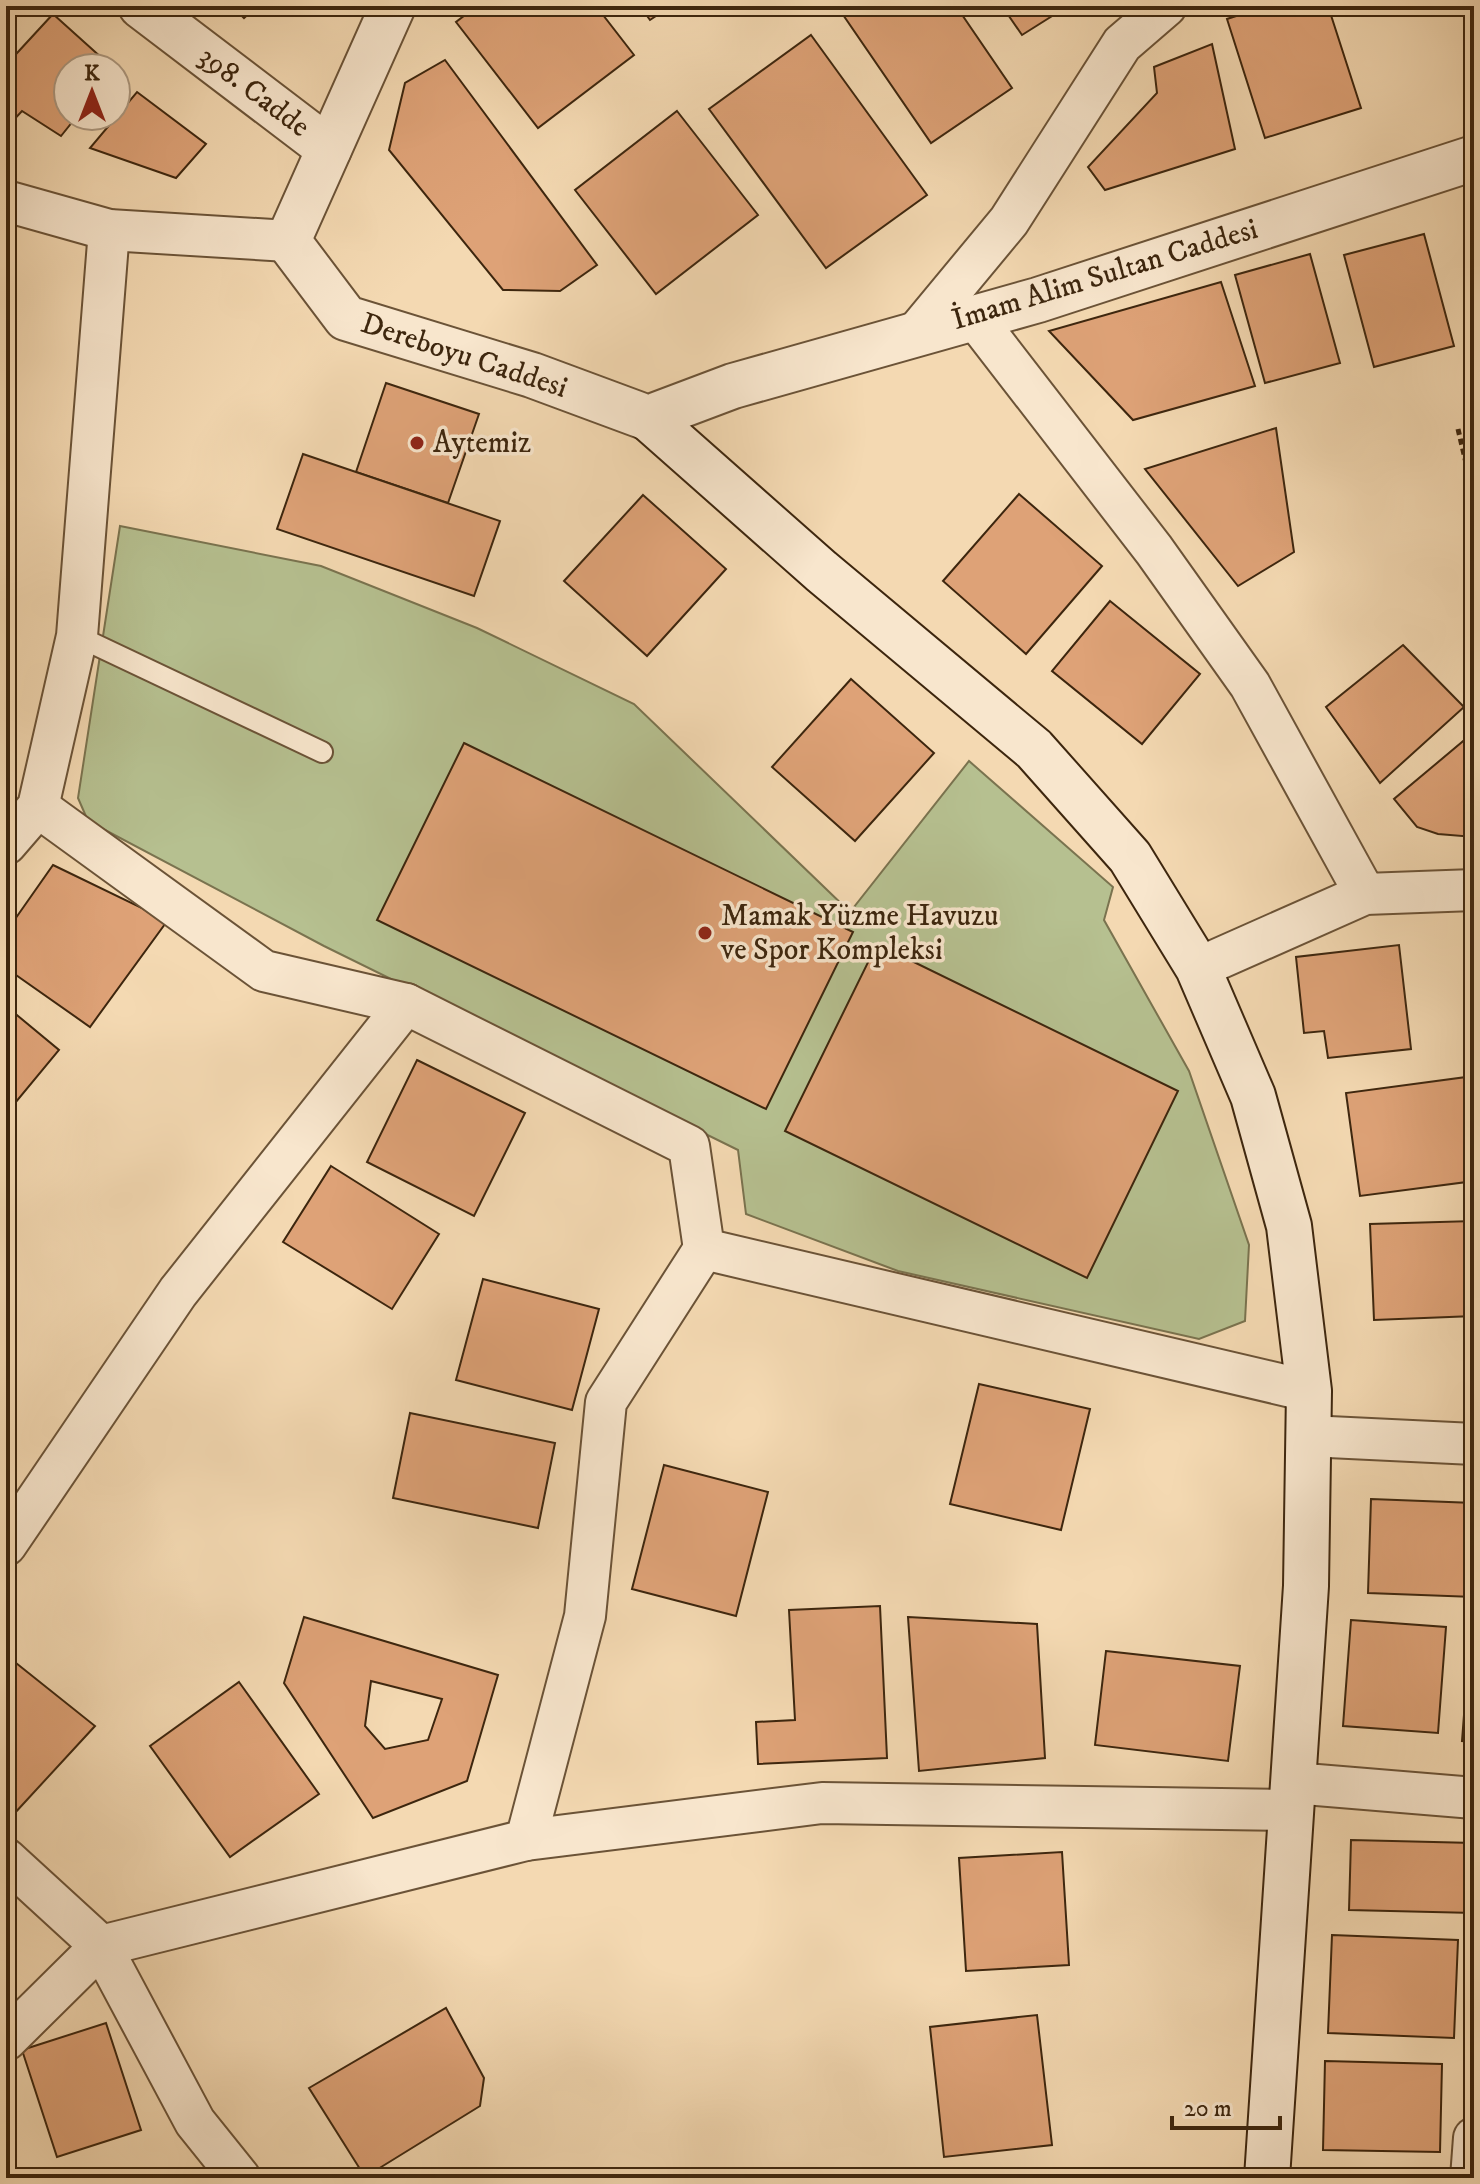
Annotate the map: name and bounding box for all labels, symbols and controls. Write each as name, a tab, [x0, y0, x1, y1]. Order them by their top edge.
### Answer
street label: 398. Cadde	[191, 38, 317, 146]
north arrow	[52, 52, 132, 132]
text: K	[84, 60, 100, 87]
street label: İmam Alim Sultan Caddesi	[947, 210, 1262, 339]
street label: Dereboyu Caddesi	[356, 305, 572, 407]
place label: Aytemiz	[433, 425, 531, 462]
marker: Aytemiz	[408, 434, 426, 452]
place label: Mamak Yüzme Havuzu ve Spor Kompleksi	[720, 898, 998, 969]
marker: Mamak Yüzme Havuzu ve Spor Kompleksi	[696, 924, 714, 942]
scale bar	[1172, 2080, 1280, 2130]
text: 20 m	[1184, 2094, 1232, 2124]

